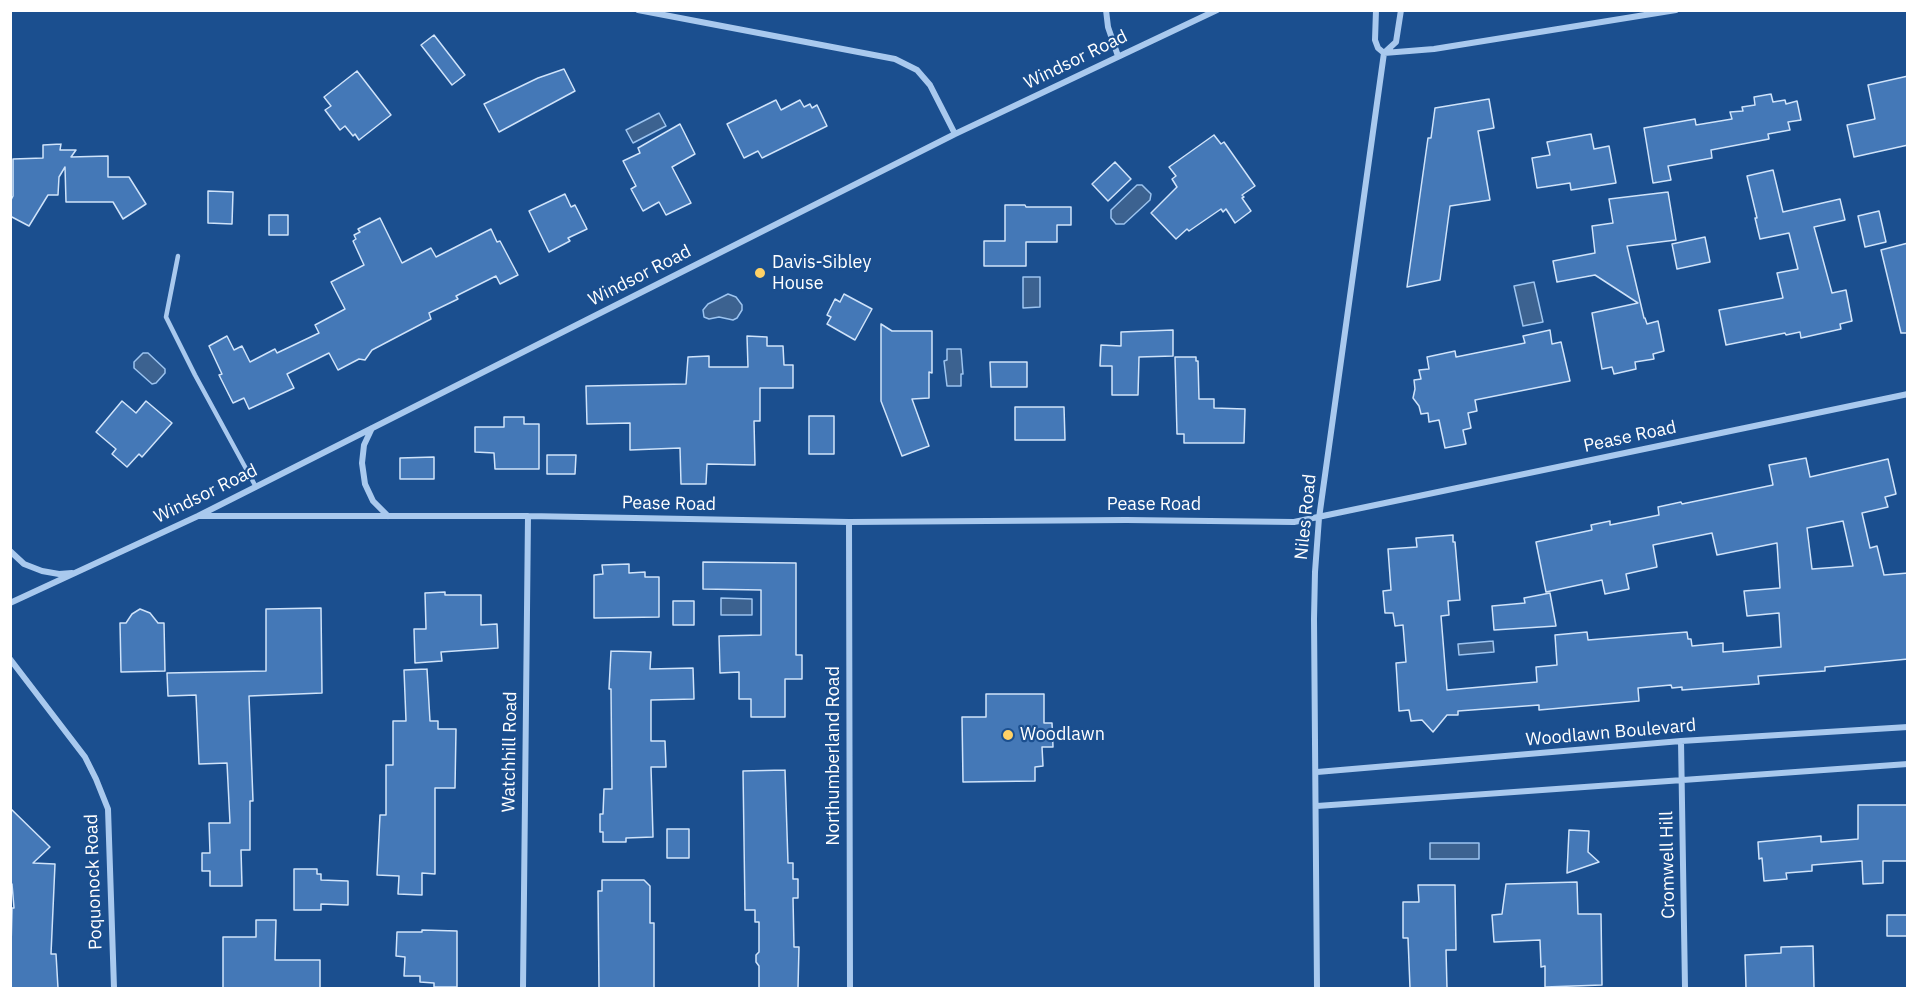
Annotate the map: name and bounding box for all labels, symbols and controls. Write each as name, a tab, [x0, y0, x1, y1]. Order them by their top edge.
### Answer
street label: Windsor Road	[1021, 26, 1131, 94]
street label: Windsor Road	[585, 241, 695, 311]
place label: Davis-Sibley House	[772, 252, 871, 294]
marker: Davis-Sibley House	[753, 266, 767, 280]
street label: Pease Road	[1582, 417, 1678, 457]
street label: Windsor Road	[151, 460, 261, 528]
street label: Niles Road	[1291, 473, 1321, 561]
street label: Pease Road	[622, 492, 716, 516]
street label: Pease Road	[1107, 494, 1201, 516]
street label: Northumberland Road	[823, 666, 845, 846]
street label: Watchhill Road	[498, 691, 522, 813]
street label: Woodlawn Boulevard	[1525, 715, 1697, 751]
place label: Woodlawn	[1020, 724, 1105, 746]
marker: Woodlawn	[1001, 728, 1015, 742]
street label: Cromwell Hill	[1656, 811, 1680, 919]
street label: Poquonock Road	[81, 814, 107, 950]

